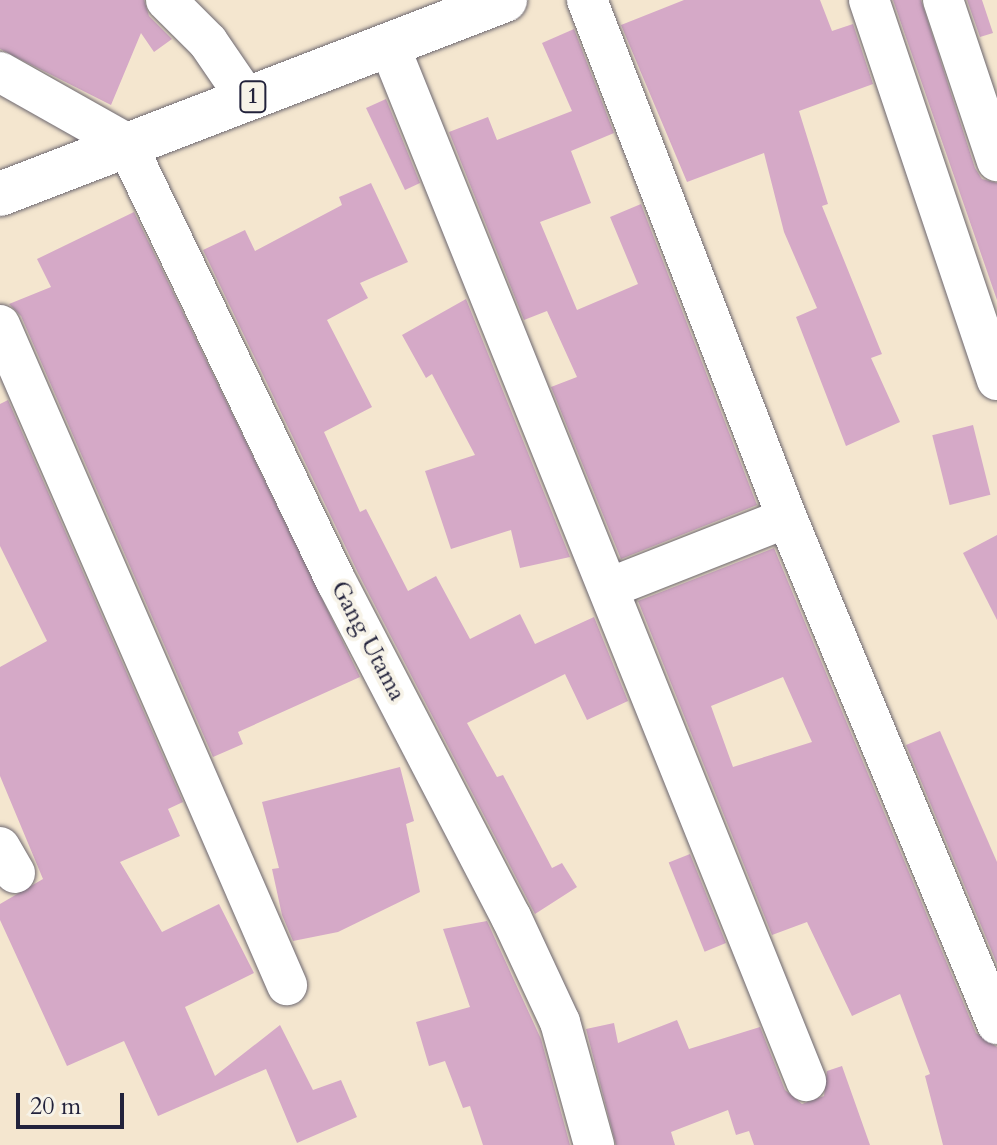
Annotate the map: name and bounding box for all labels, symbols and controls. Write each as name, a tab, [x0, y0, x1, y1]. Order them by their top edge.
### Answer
road number: 1	[239, 79, 267, 115]
street label: Gang Utama	[325, 576, 411, 706]
scale bar	[20, 1077, 128, 1127]
text: 20 m	[30, 1090, 81, 1123]

